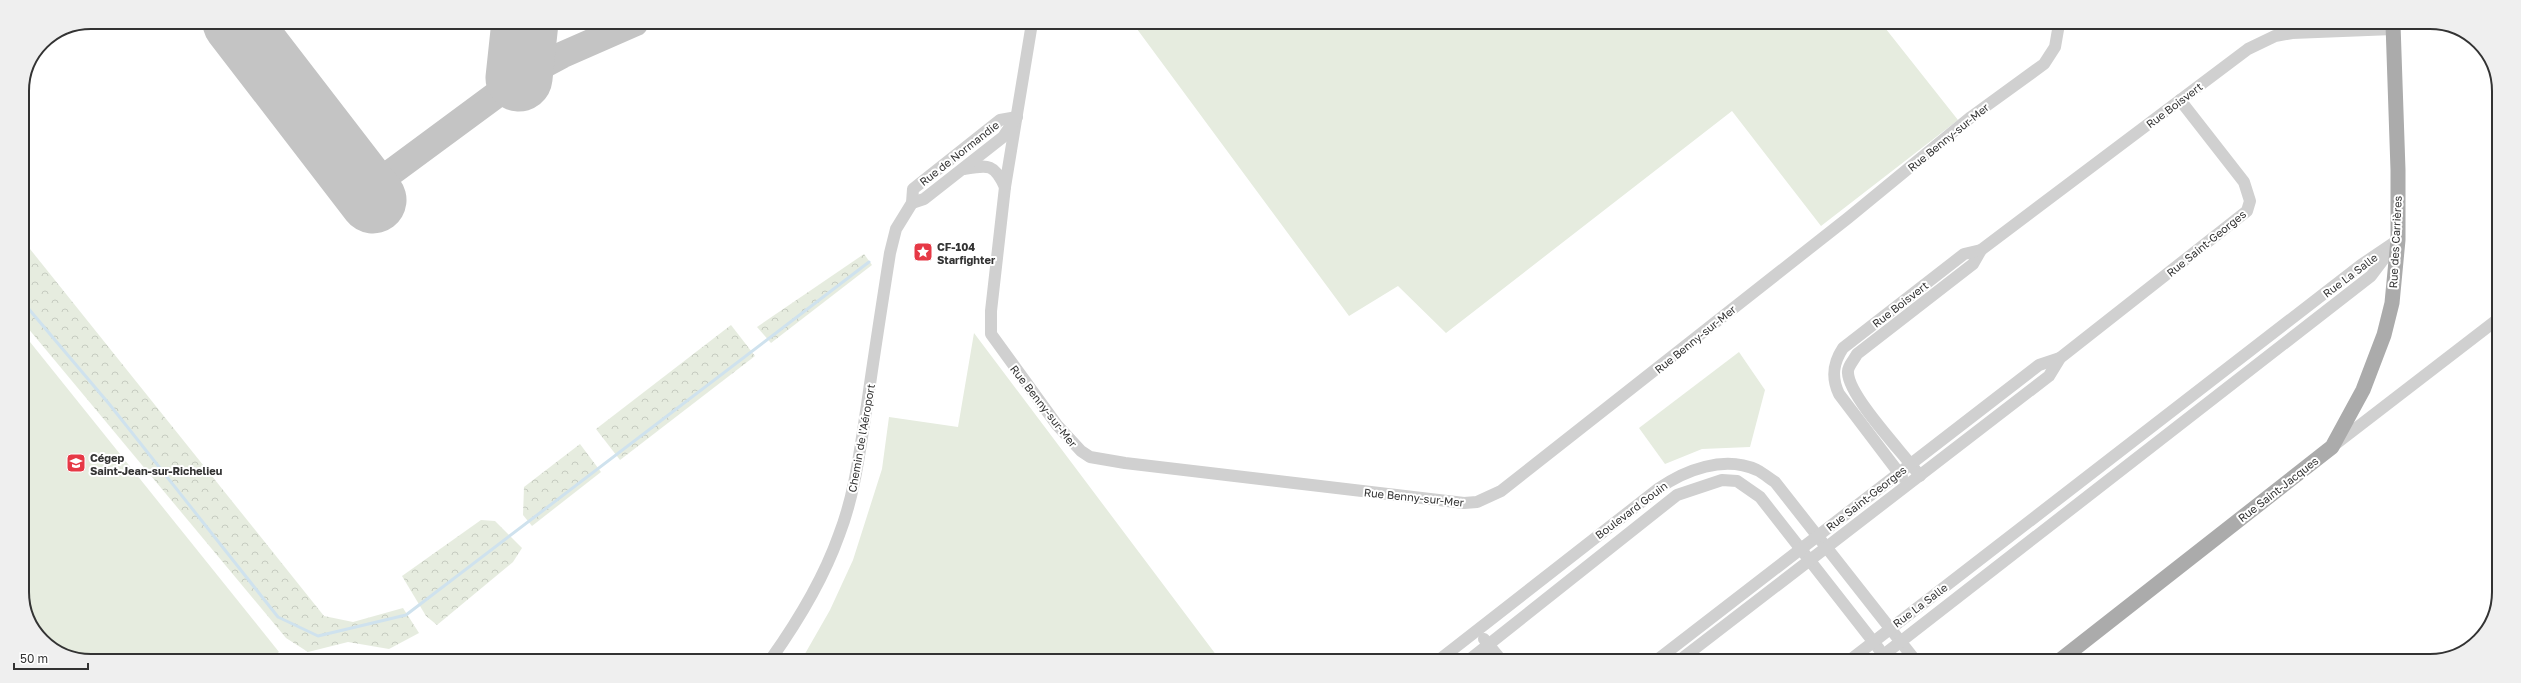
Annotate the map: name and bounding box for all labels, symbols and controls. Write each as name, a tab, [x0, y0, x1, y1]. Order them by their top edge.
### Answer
street label: Rue Boisvert	[2143, 80, 2205, 130]
street label: Rue Benny-sur-Mer	[1905, 100, 1992, 174]
street label: Rue de Normandie	[917, 118, 1001, 188]
street label: Rue des Carrières	[2386, 195, 2404, 289]
street label: Rue Saint-Georges	[2164, 207, 2248, 279]
place label: CF-104 Starfighter	[937, 240, 996, 266]
place icon: CF-104 Starfighter	[912, 241, 934, 263]
street label: Rue La Salle	[2320, 250, 2380, 300]
street label: Rue Boisvert	[1870, 278, 1930, 330]
street label: Rue Benny-sur-Mer	[1652, 302, 1739, 376]
street label: Rue Benny-sur-Mer	[1008, 362, 1081, 450]
street label: Chemin de l'Aéroport	[845, 383, 877, 493]
place label: Cégep Saint-Jean-sur-Richelieu	[90, 451, 222, 477]
school or university icon: Cégep Saint-Jean-sur-Richelieu	[65, 452, 87, 474]
street label: Rue Saint-Jacques	[2235, 454, 2321, 524]
street label: Rue Saint-Georges	[1823, 463, 1909, 533]
street label: Boulevard Gouin	[1592, 479, 1670, 541]
street label: Rue Benny-sur-Mer	[1363, 485, 1465, 509]
street label: Rue La Salle	[1890, 580, 1950, 630]
scale bar	[14, 645, 88, 671]
text: 50 m	[20, 651, 48, 666]

